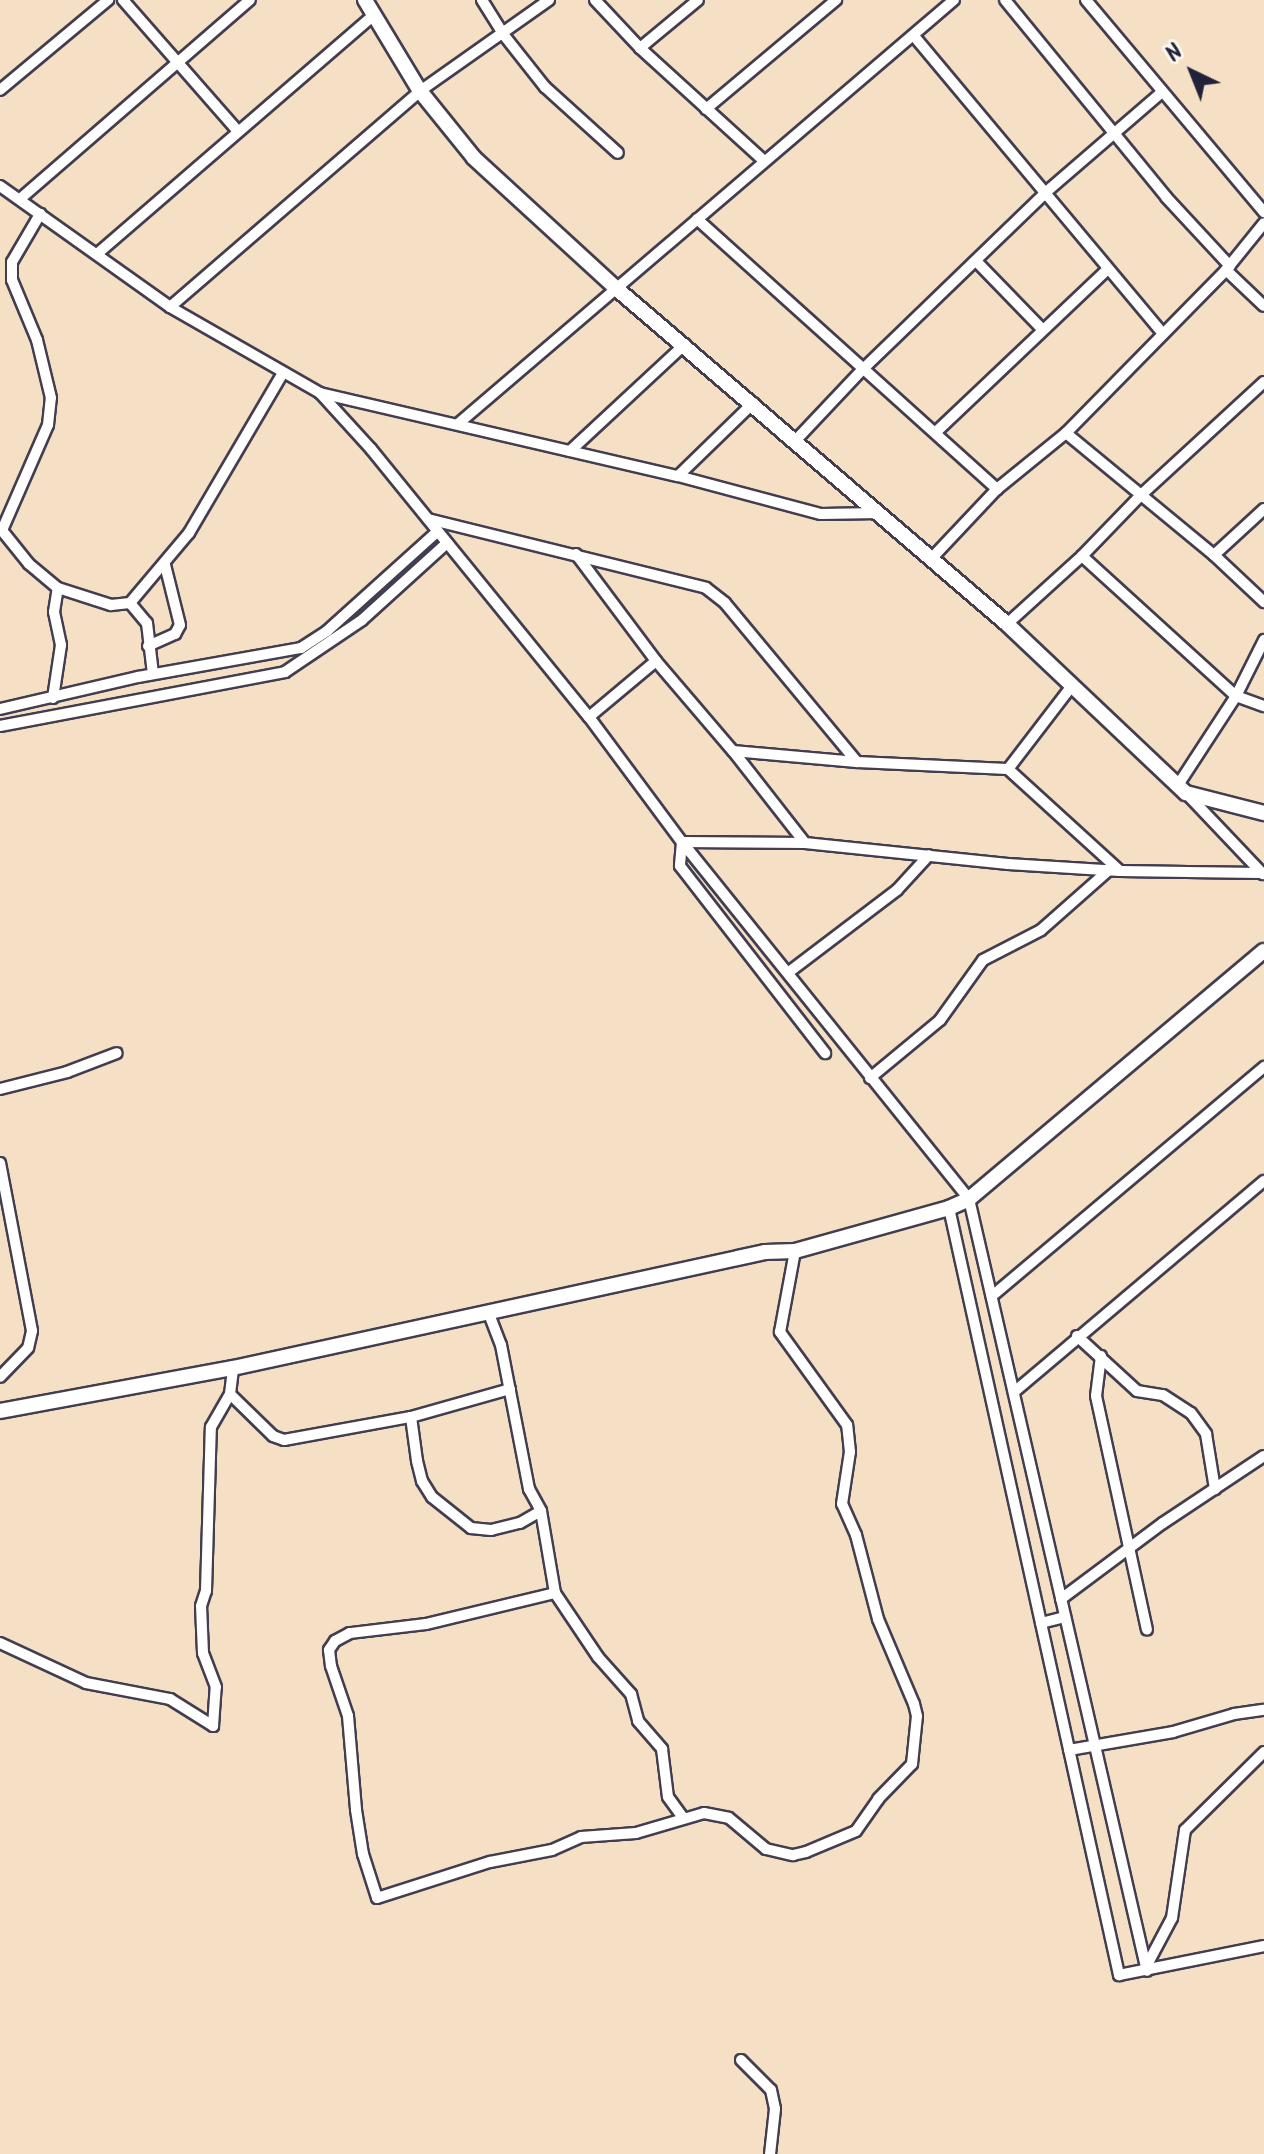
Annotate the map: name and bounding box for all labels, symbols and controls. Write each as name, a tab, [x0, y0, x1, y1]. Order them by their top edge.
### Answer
north arrow	[1152, 32, 1232, 112]
text: N	[1158, 37, 1192, 72]

